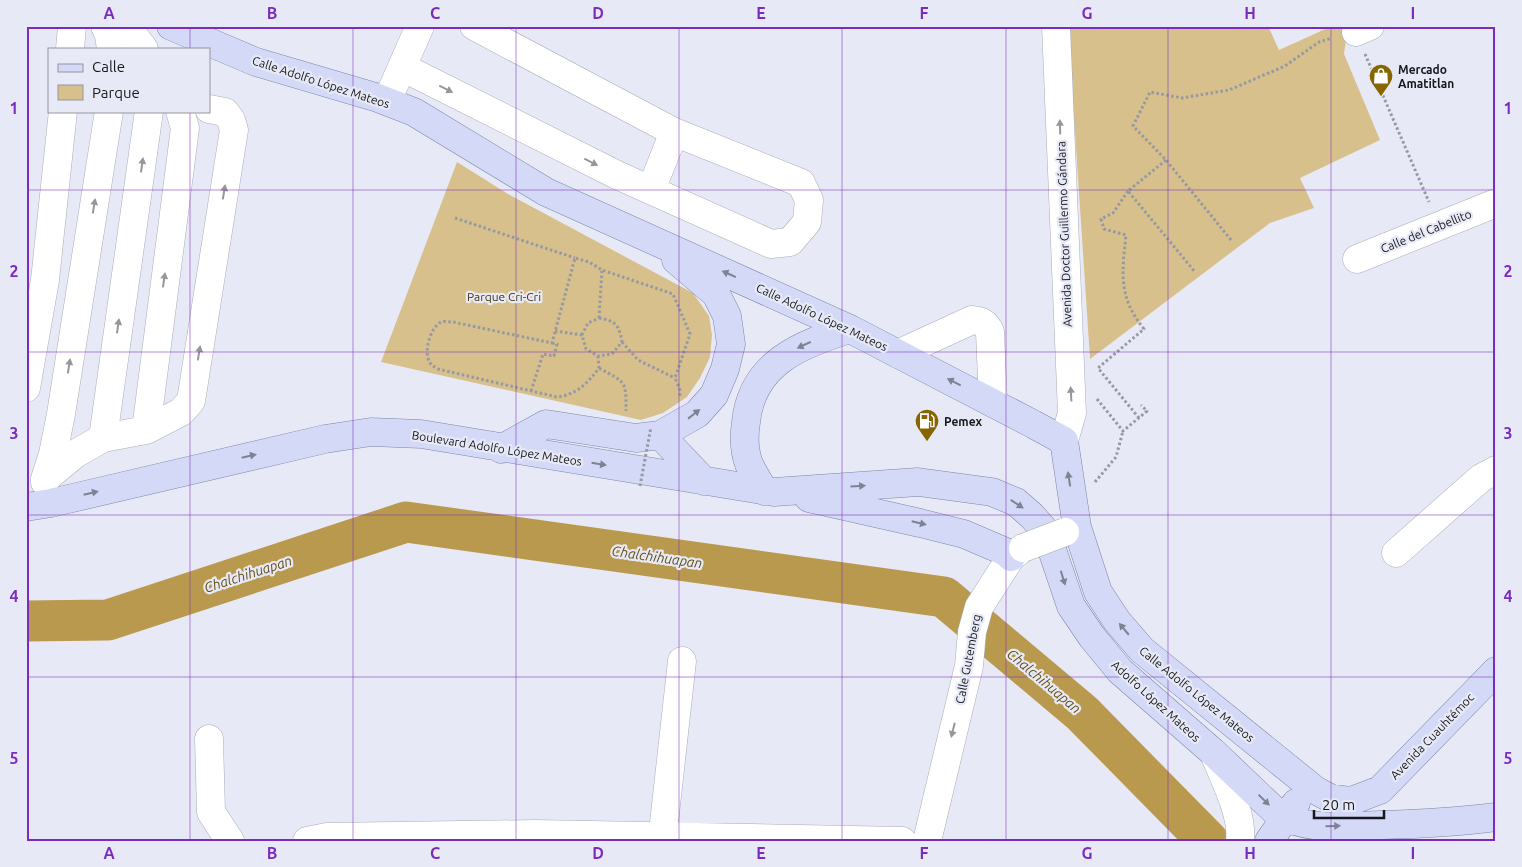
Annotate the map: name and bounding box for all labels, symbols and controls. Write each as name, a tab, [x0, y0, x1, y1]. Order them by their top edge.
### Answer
text: A	[103, 4, 115, 22]
text: B	[267, 4, 277, 22]
text: C	[430, 4, 440, 22]
text: D	[592, 4, 604, 22]
text: E	[756, 4, 766, 22]
text: F	[920, 4, 929, 22]
text: G	[1081, 4, 1093, 22]
text: H	[1244, 4, 1256, 22]
text: I	[1411, 4, 1415, 22]
legend	[48, 48, 210, 112]
street label: Calle Adolfo López Mateos	[251, 54, 391, 110]
text: Calle	[92, 58, 125, 75]
shop icon: Mercado Amatitlan	[1368, 63, 1394, 97]
place label: Mercado Amatitlan	[1398, 63, 1454, 90]
text: Parque	[92, 84, 140, 101]
one-way arrow	[438, 85, 453, 93]
text: 1	[9, 99, 19, 117]
text: 1	[1503, 99, 1513, 117]
one-way arrow	[1055, 118, 1063, 134]
street label: Avenida Doctor Guillermo Gándara	[1054, 141, 1074, 327]
one-way arrow	[138, 157, 146, 173]
one-way arrow	[584, 158, 598, 166]
one-way arrow	[220, 184, 228, 200]
one-way arrow	[90, 197, 98, 213]
street label: Calle del Cabellito	[1379, 207, 1473, 255]
text: 2	[9, 262, 19, 280]
text: 2	[1503, 262, 1513, 280]
one-way arrow	[722, 270, 736, 278]
one-way arrow	[161, 272, 169, 288]
street label: Calle Adolfo López Mateos	[754, 281, 890, 353]
park label: Parque Cri-Cri	[467, 290, 541, 303]
one-way arrow	[115, 318, 123, 334]
one-way arrow	[797, 342, 811, 350]
one-way arrow	[195, 344, 203, 360]
one-way arrow	[65, 358, 73, 374]
one-way arrow	[947, 378, 961, 387]
one-way arrow	[1067, 386, 1075, 402]
fuel station icon: Pemex	[914, 408, 940, 442]
one-way arrow	[687, 409, 700, 420]
place label: Pemex	[944, 415, 983, 428]
text: 3	[9, 424, 19, 442]
text: 3	[1503, 424, 1513, 442]
street label: Boulevard Adolfo López Mateos	[411, 428, 583, 468]
one-way arrow	[242, 452, 257, 460]
one-way arrow	[591, 461, 607, 469]
one-way arrow	[1064, 471, 1072, 487]
one-way arrow	[850, 482, 866, 490]
one-way arrow	[84, 489, 99, 497]
one-way arrow	[1010, 500, 1023, 509]
one-way arrow	[912, 519, 927, 527]
water label: Chalchihuapan	[611, 543, 703, 571]
water label: Chalchihuapan	[202, 552, 294, 596]
one-way arrow	[1059, 571, 1067, 586]
text: 4	[9, 587, 19, 605]
text: 4	[1503, 587, 1513, 605]
street label: Calle Gutemberg	[953, 613, 983, 705]
one-way arrow	[1118, 624, 1130, 636]
street label: Calle Adolfo López Mateos	[1137, 643, 1257, 745]
water label: Chalchihuapan	[1004, 645, 1084, 717]
street label: Adolfo López Mateos	[1109, 657, 1203, 745]
street label: Avenida Cuauhtémoc	[1388, 690, 1477, 782]
one-way arrow	[949, 722, 957, 737]
text: 5	[9, 749, 19, 767]
text: 5	[1503, 749, 1513, 767]
scale bar	[1314, 787, 1384, 819]
one-way arrow	[1258, 794, 1270, 806]
text: 20 m	[1322, 796, 1355, 813]
one-way arrow	[1325, 822, 1341, 830]
text: A	[103, 844, 115, 862]
text: B	[267, 844, 277, 862]
text: C	[430, 844, 440, 862]
text: D	[592, 844, 604, 862]
text: E	[756, 844, 766, 862]
text: F	[920, 844, 929, 862]
text: G	[1081, 844, 1093, 862]
text: H	[1244, 844, 1256, 862]
text: I	[1411, 844, 1415, 862]

